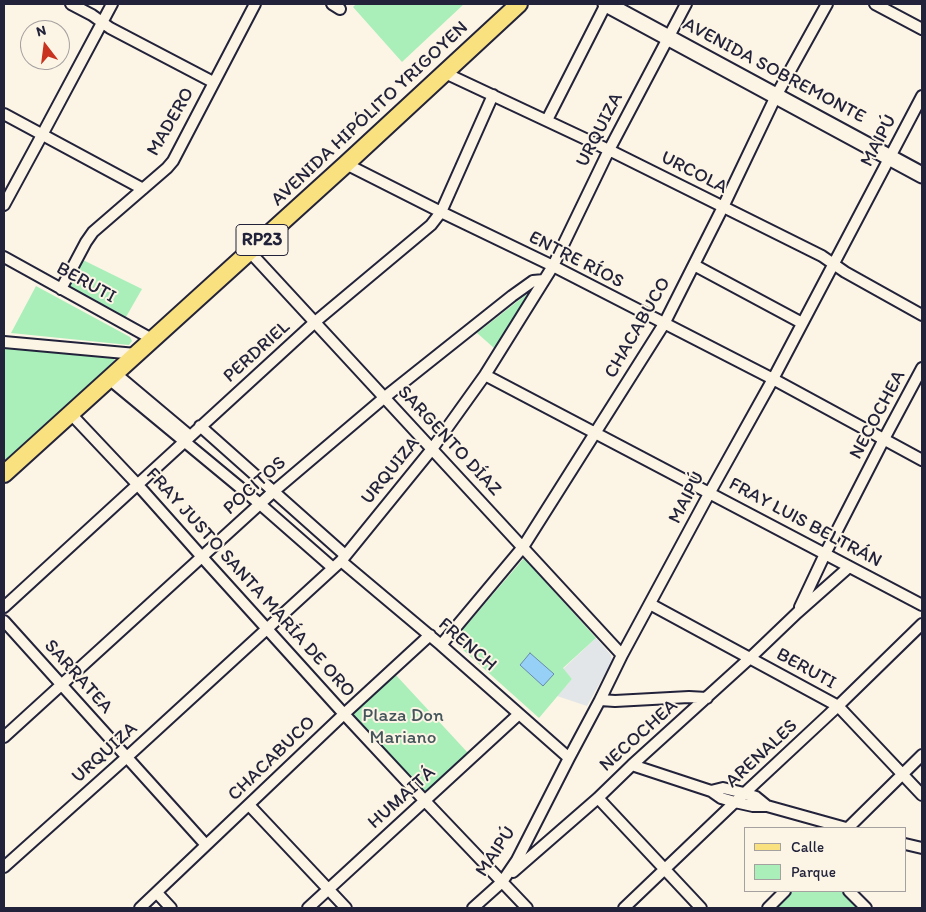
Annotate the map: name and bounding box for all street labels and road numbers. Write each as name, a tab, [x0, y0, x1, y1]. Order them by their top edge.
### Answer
street label: AVENIDA SOBREMONTE	[679, 13, 869, 129]
street label: AVENIDA HIPÓLITO YRIGOYEN	[267, 17, 473, 211]
street label: MADERO	[142, 84, 200, 160]
street label: URQUIZA	[572, 89, 628, 171]
street label: MAIPÚ	[856, 111, 902, 171]
street label: URCOLA	[657, 147, 731, 199]
road number: RP23	[236, 224, 288, 256]
street label: ENTRE RÍOS	[525, 226, 627, 294]
street label: BERUTI	[52, 257, 120, 309]
street label: CHACABUCO	[600, 273, 676, 383]
street label: PERDRIEL	[219, 316, 295, 388]
street label: NECOCHEA	[845, 367, 911, 463]
street label: SARGENTO DÍAZ	[392, 381, 506, 501]
street label: URQUIZA	[357, 433, 425, 509]
street label: POCITOS	[219, 452, 291, 520]
street label: FRAY JUSTO SANTA MARÍA DE ORO	[141, 463, 359, 703]
street label: MAIPÚ	[664, 468, 710, 528]
street label: FRAY LUIS BELTRÁN	[725, 473, 885, 573]
street label: FRENCH	[433, 613, 501, 677]
street label: SARRATEA	[39, 635, 117, 719]
street label: BERUTI	[772, 643, 840, 695]
street label: NECOCHEA	[595, 695, 683, 777]
street label: CHACABUCO	[224, 712, 320, 806]
street label: ARENALES	[721, 715, 803, 793]
street label: URQUIZA	[67, 718, 143, 788]
street label: HUMAITÁ	[363, 762, 441, 834]
street label: MAIPÚ	[471, 823, 521, 881]

